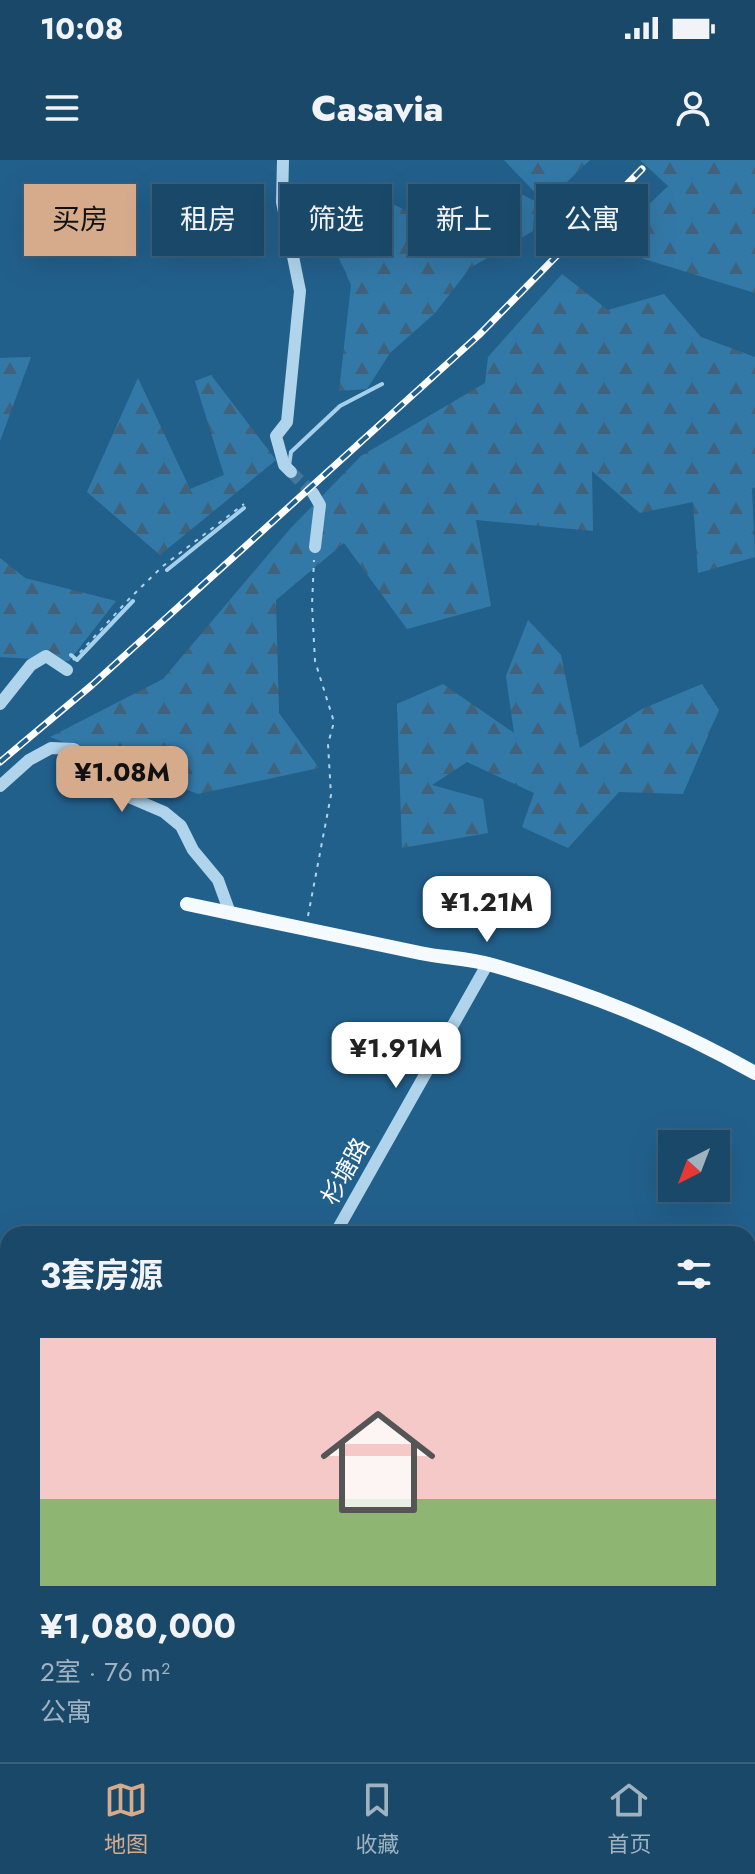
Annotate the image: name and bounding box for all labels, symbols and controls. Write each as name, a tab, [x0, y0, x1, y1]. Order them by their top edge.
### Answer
text: 10:08	[40, 7, 123, 50]
text: Casavia	[311, 82, 444, 134]
icon: menu	[40, 86, 84, 130]
icon: person	[671, 86, 715, 130]
chip: 买房	[24, 184, 136, 256]
chip: 租房	[152, 184, 264, 256]
chip: 筛选	[280, 184, 392, 256]
chip: 新上	[408, 184, 520, 256]
chip: 公寓	[536, 184, 648, 256]
pin: ¥1.08M	[57, 746, 187, 814]
text: ¥1.08M	[74, 753, 170, 791]
pin: ¥1.21M	[422, 876, 552, 944]
text: ¥1.21M	[441, 883, 533, 921]
pin: ¥1.91M	[331, 1022, 461, 1090]
text: ¥1.91M	[350, 1029, 442, 1067]
north arrow	[658, 1130, 730, 1202]
map controls	[658, 1130, 730, 1202]
street label: 杉塘路	[312, 1131, 378, 1211]
text: 3套房源	[40, 1251, 163, 1300]
icon: filters	[672, 1252, 716, 1296]
icon: home	[306, 1390, 450, 1534]
text: ¥1,080,000	[40, 1602, 236, 1651]
text: 2室 · 76 m²	[40, 1653, 170, 1691]
text: 公寓	[40, 1693, 92, 1731]
tab: 地图	[104, 1778, 148, 1860]
tab: 收藏	[355, 1778, 399, 1860]
tab: 首页	[607, 1778, 651, 1860]

